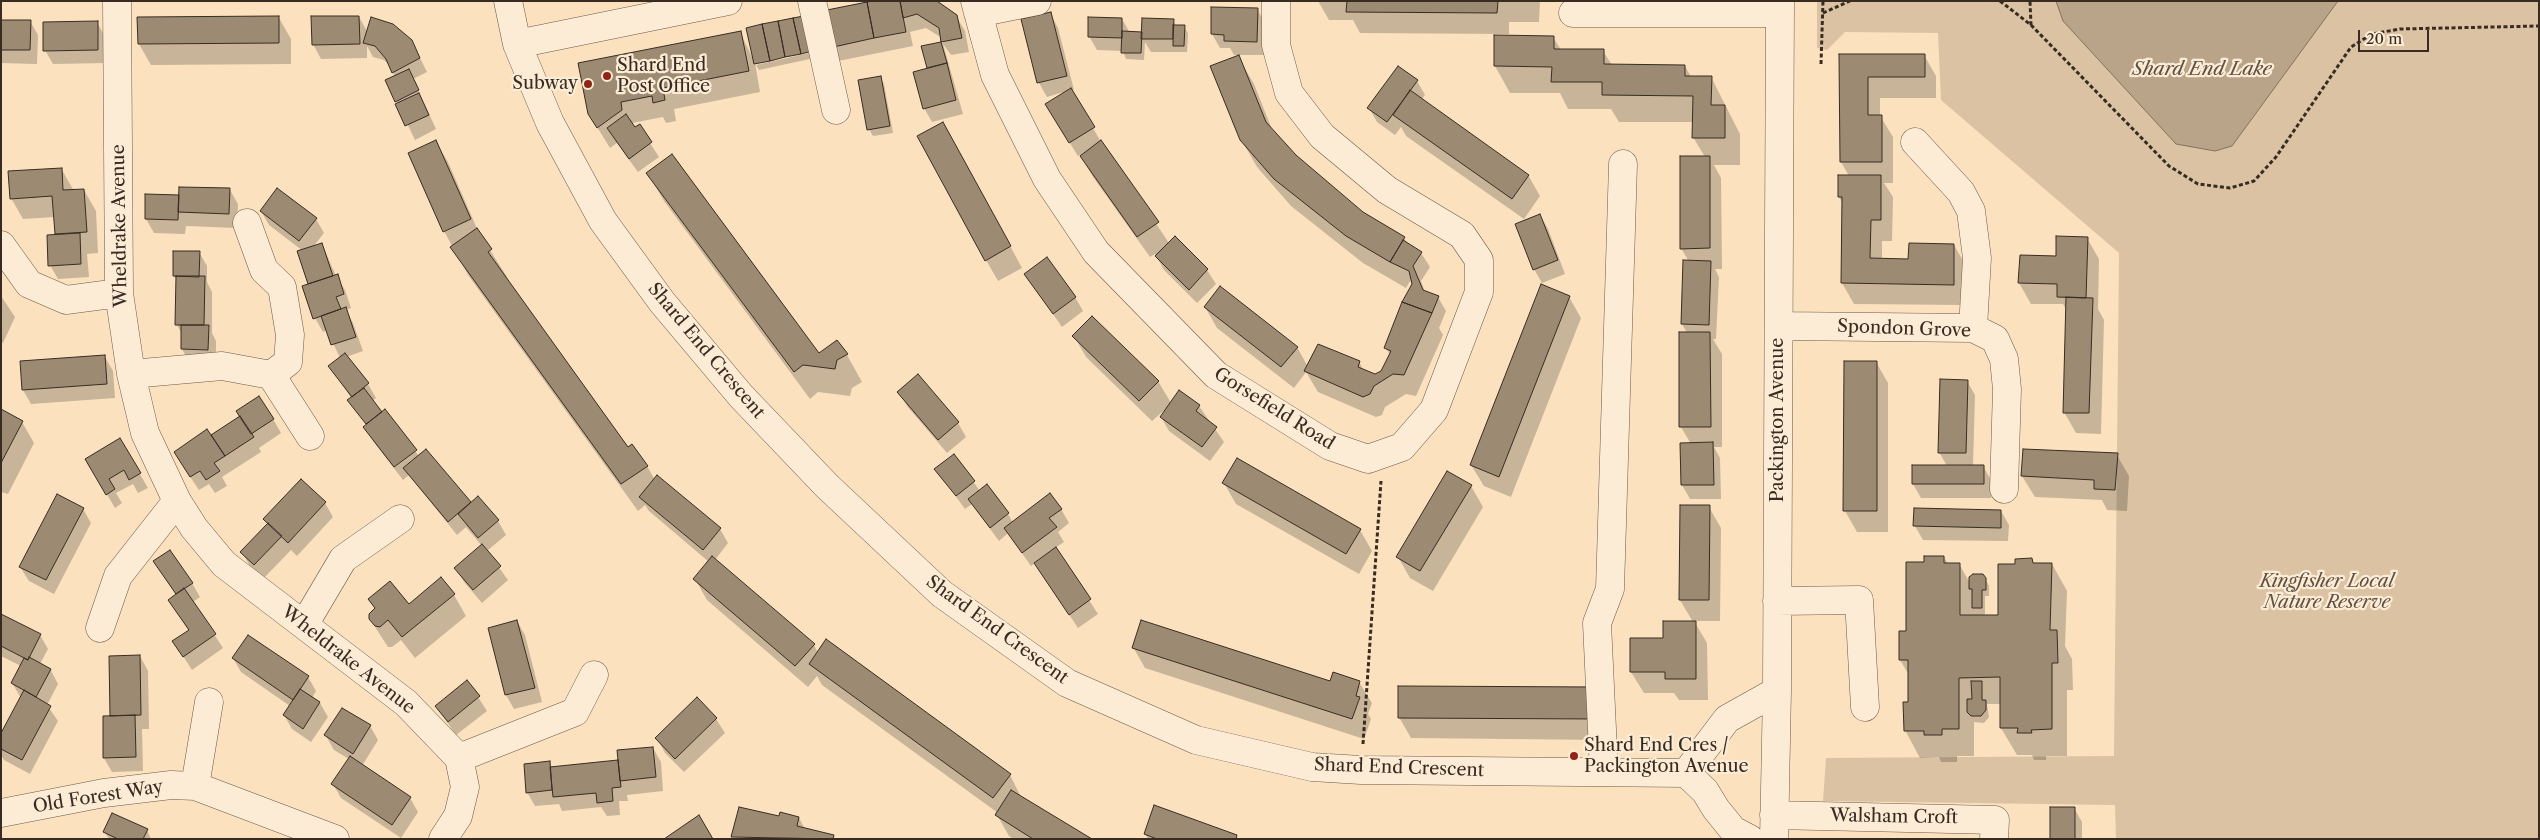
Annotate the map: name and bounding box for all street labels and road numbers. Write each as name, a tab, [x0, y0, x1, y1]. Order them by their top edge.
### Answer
street label: Wheldrake Avenue	[108, 144, 132, 308]
street label: Shard End Crescent	[643, 279, 769, 423]
street label: Spondon Grove	[1837, 316, 1971, 342]
street label: Packington Avenue	[1767, 338, 1789, 502]
street label: Gorsefield Road	[1210, 363, 1338, 455]
street label: Shard End Crescent	[922, 571, 1072, 689]
street label: Wheldrake Avenue	[277, 601, 419, 719]
street label: Shard End Crescent	[1313, 754, 1485, 782]
street label: Old Forest Way	[31, 776, 165, 818]
street label: Walsham Croft	[1830, 805, 1958, 829]

